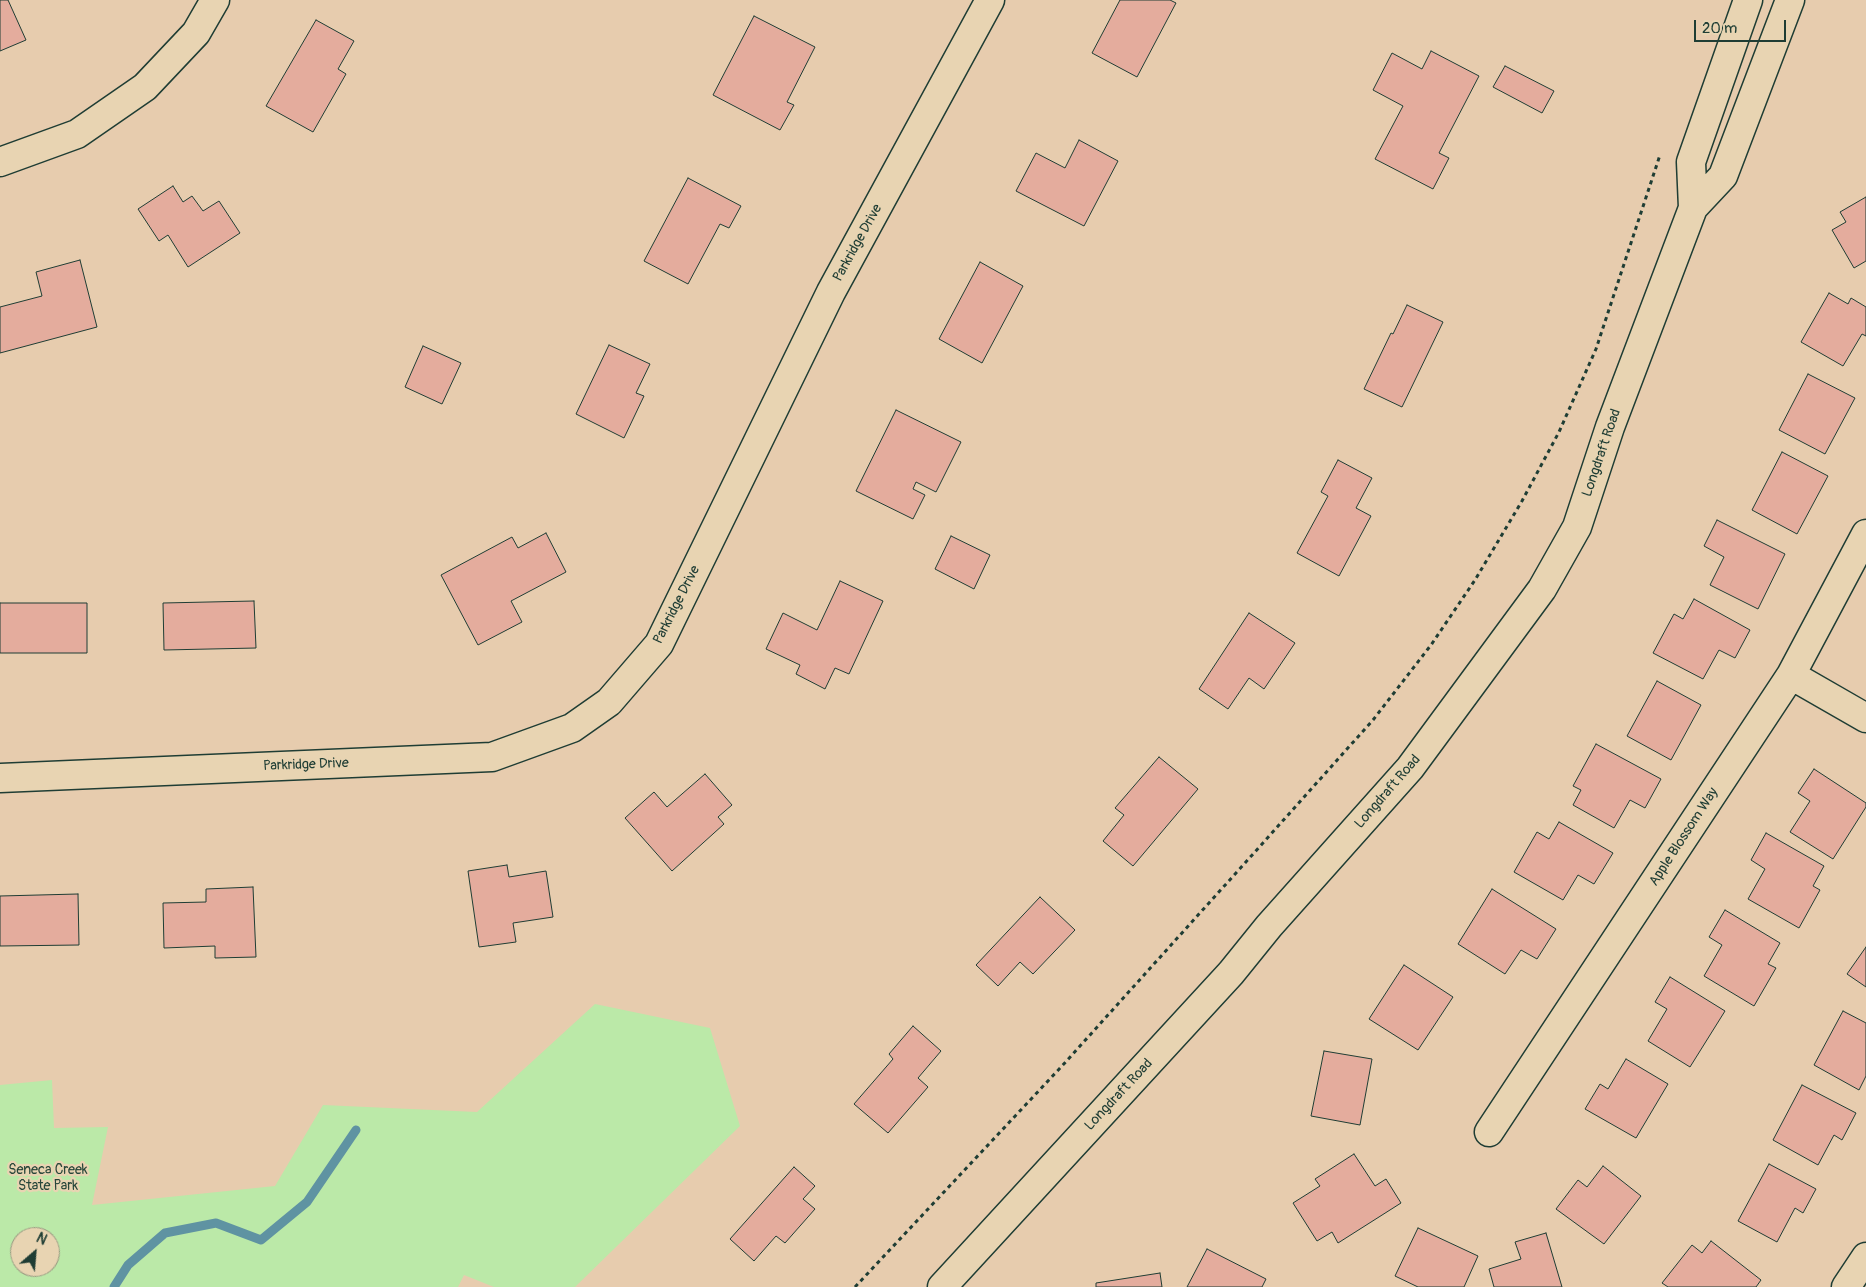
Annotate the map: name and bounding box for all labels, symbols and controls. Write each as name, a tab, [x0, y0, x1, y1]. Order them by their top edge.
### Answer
scale bar	[1696, 10, 1788, 42]
text: 20 m	[1702, 19, 1737, 38]
street label: Parkridge Drive	[830, 201, 886, 285]
street label: Longdraft Road	[1579, 407, 1625, 499]
street label: Parkridge Drive	[650, 563, 704, 647]
street label: Longdraft Road	[1351, 752, 1425, 832]
street label: Parkridge Drive	[263, 755, 349, 775]
street label: Apple Blossom Way	[1646, 785, 1722, 889]
street label: Longdraft Road	[1081, 1056, 1157, 1134]
park label: Seneca Creek State Park	[8, 1162, 88, 1194]
north arrow	[10, 1227, 60, 1277]
text: N	[34, 1229, 50, 1249]

